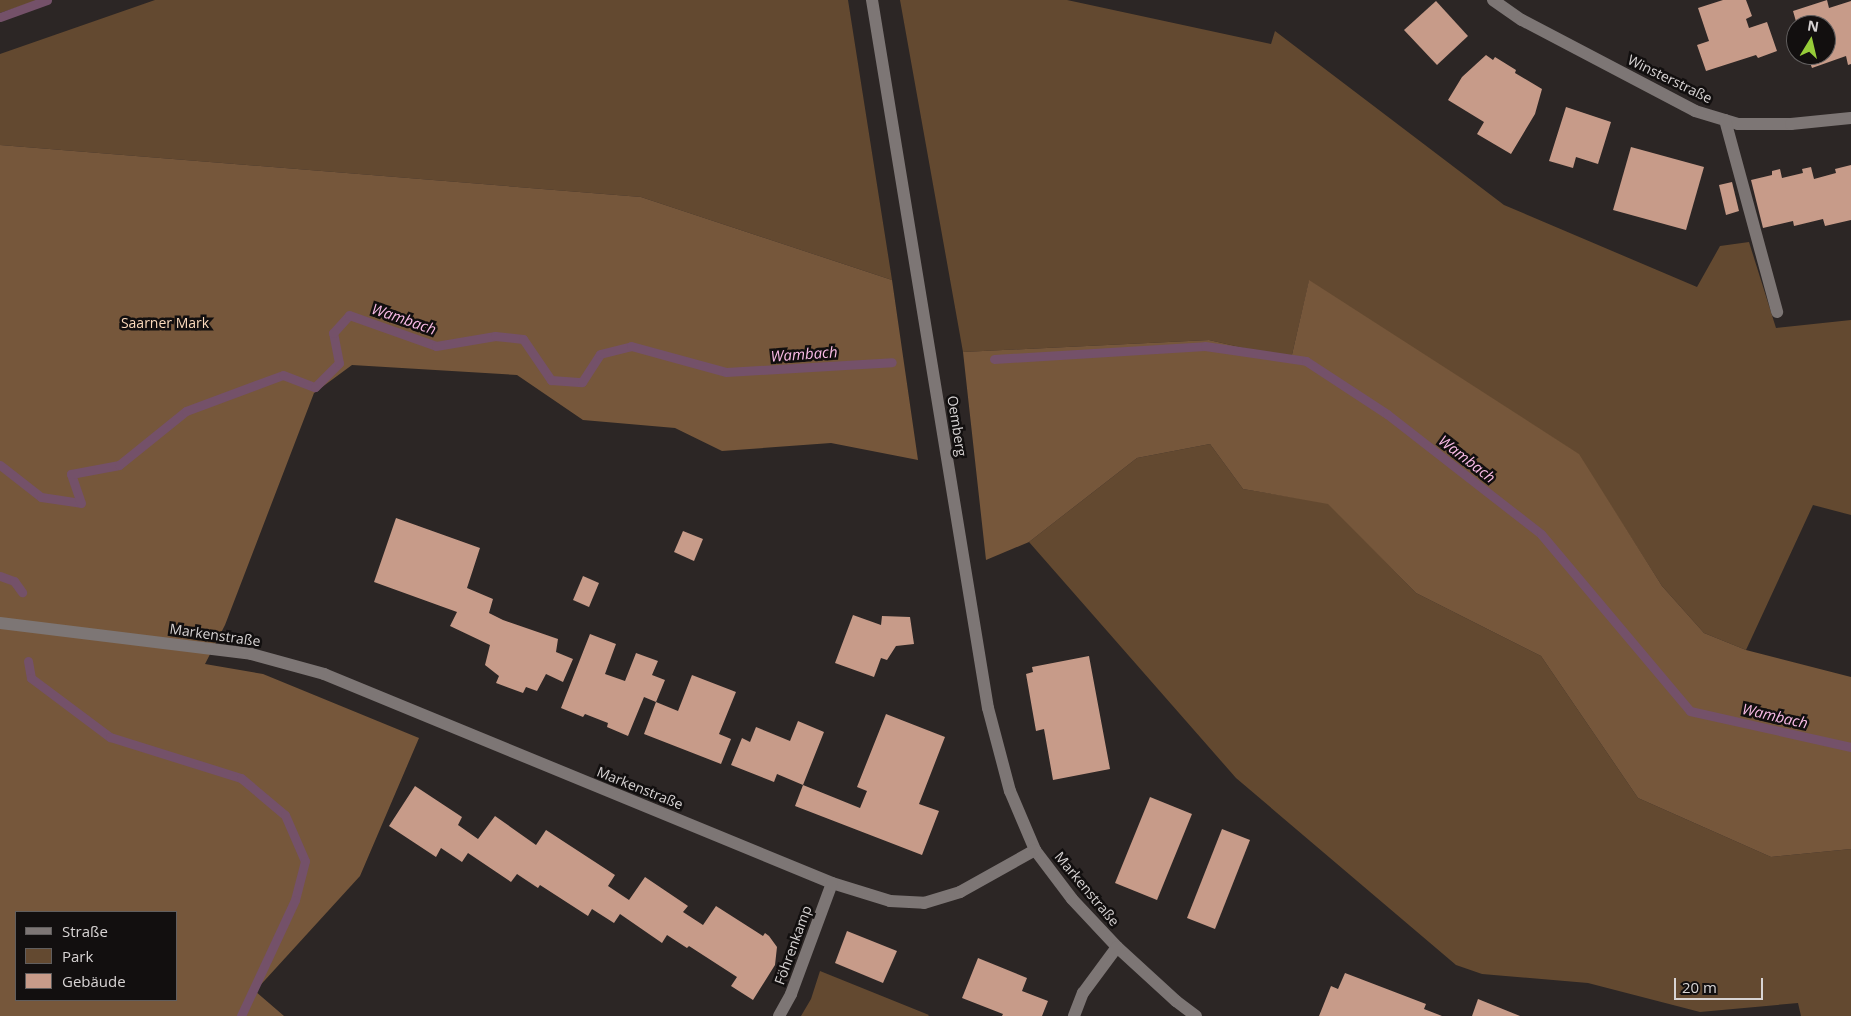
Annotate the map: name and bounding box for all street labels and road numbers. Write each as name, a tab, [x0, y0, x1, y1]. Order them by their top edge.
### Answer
street label: Winsterstraße	[1625, 51, 1715, 107]
street label: Oemberg	[944, 394, 970, 458]
street label: Markenstraße	[168, 620, 262, 650]
street label: Markenstraße	[594, 763, 686, 813]
street label: Markenstraße	[1051, 849, 1123, 929]
street label: Föhrenkamp	[771, 903, 815, 987]

